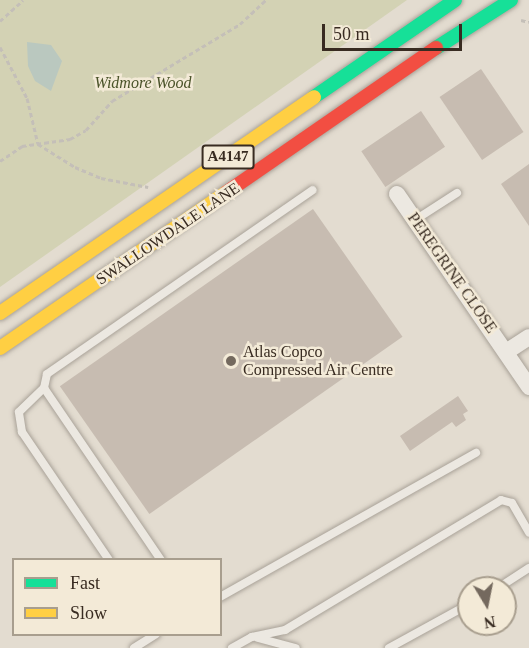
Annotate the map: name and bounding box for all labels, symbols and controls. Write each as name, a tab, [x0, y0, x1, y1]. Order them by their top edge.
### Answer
scale bar	[325, 12, 464, 50]
text: 50 m	[333, 24, 370, 44]
park label: Widmore Wood	[94, 73, 192, 93]
road number: A4147	[201, 145, 255, 169]
street label: SWALLOWDALE LANE	[92, 179, 244, 289]
street label: PEREGRINE CLOSE	[403, 209, 501, 337]
place label: Atlas Copco Compressed Air Centre	[243, 342, 394, 380]
marker: Atlas Copco Compressed Air Centre	[224, 354, 238, 368]
legend	[12, 558, 222, 636]
text: Fast	[70, 573, 100, 593]
north arrow	[457, 576, 517, 636]
text: Slow	[70, 603, 107, 623]
text: N	[483, 613, 497, 632]

